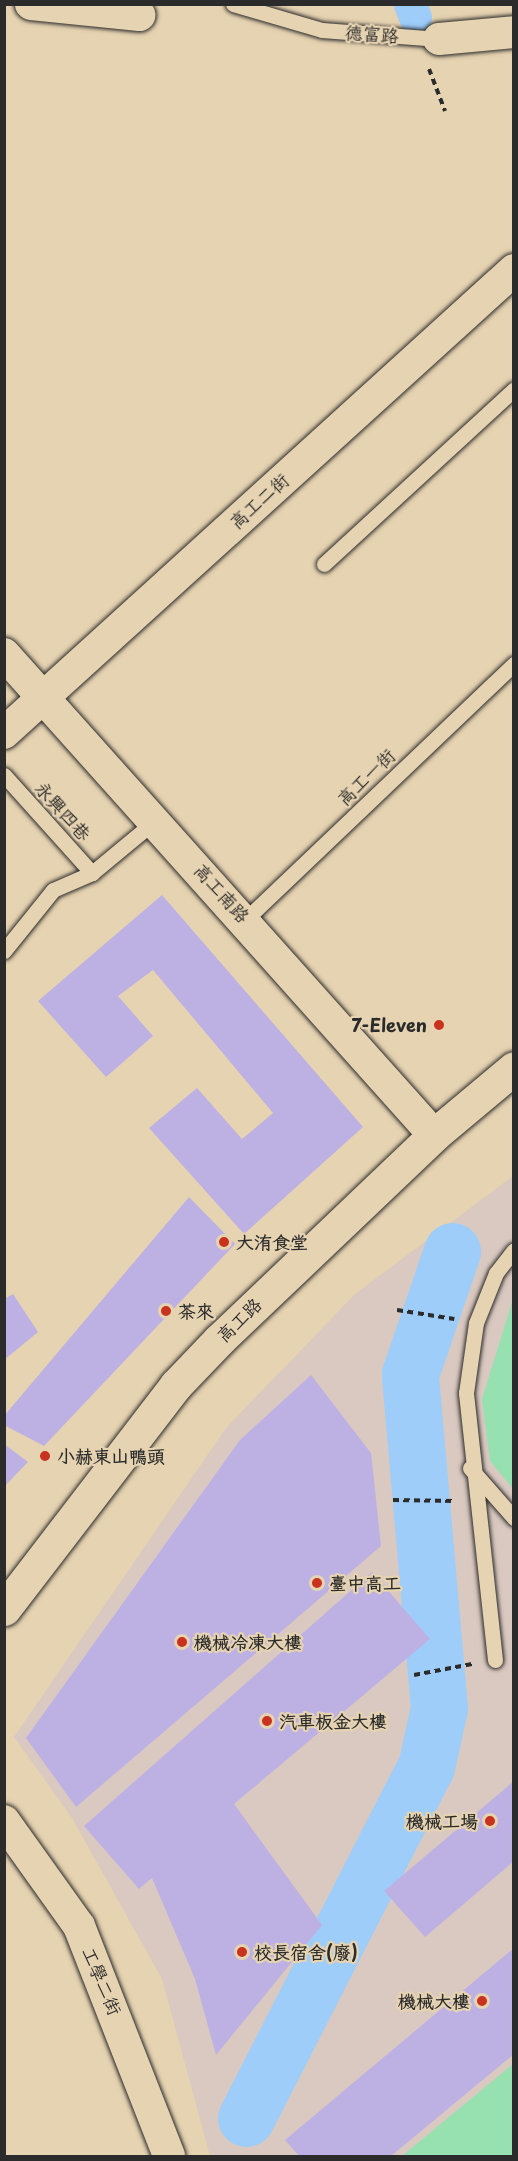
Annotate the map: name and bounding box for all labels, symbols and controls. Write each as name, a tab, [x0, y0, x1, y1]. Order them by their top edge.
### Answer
street label: 德富路	[344, 21, 400, 47]
street label: 高工二街	[225, 469, 293, 533]
street label: 高工一街	[333, 744, 399, 810]
street label: 永興四巷	[31, 777, 95, 845]
street label: 高工南路	[190, 859, 254, 927]
place label: 7-Eleven	[352, 1014, 427, 1036]
marker: 7-Eleven	[432, 1018, 446, 1032]
place label: 大洧食堂	[236, 1231, 308, 1253]
marker: 大洧食堂	[217, 1235, 231, 1249]
street label: 高工路	[212, 1293, 266, 1347]
place label: 茶來	[178, 1300, 214, 1322]
marker: 茶來	[159, 1304, 173, 1318]
place label: 小赫東山鴨頭	[57, 1445, 165, 1467]
marker: 小赫東山鴨頭	[38, 1449, 52, 1463]
place label: 臺中高工	[329, 1572, 401, 1594]
marker: 臺中高工	[310, 1576, 324, 1590]
place label: 機械冷凍大樓	[194, 1631, 302, 1653]
marker: 機械冷凍大樓	[175, 1635, 189, 1649]
place label: 汽車板金大樓	[279, 1710, 387, 1732]
marker: 汽車板金大樓	[260, 1714, 274, 1728]
place label: 機械工場	[406, 1810, 478, 1832]
marker: 機械工場	[483, 1814, 497, 1828]
place label: 校長宿舍(廢)	[254, 1941, 358, 1963]
street label: 工學二街	[78, 1944, 126, 2018]
marker: 校長宿舍(廢)	[235, 1945, 249, 1959]
place label: 機械大樓	[398, 1990, 470, 2012]
marker: 機械大樓	[475, 1994, 489, 2008]

